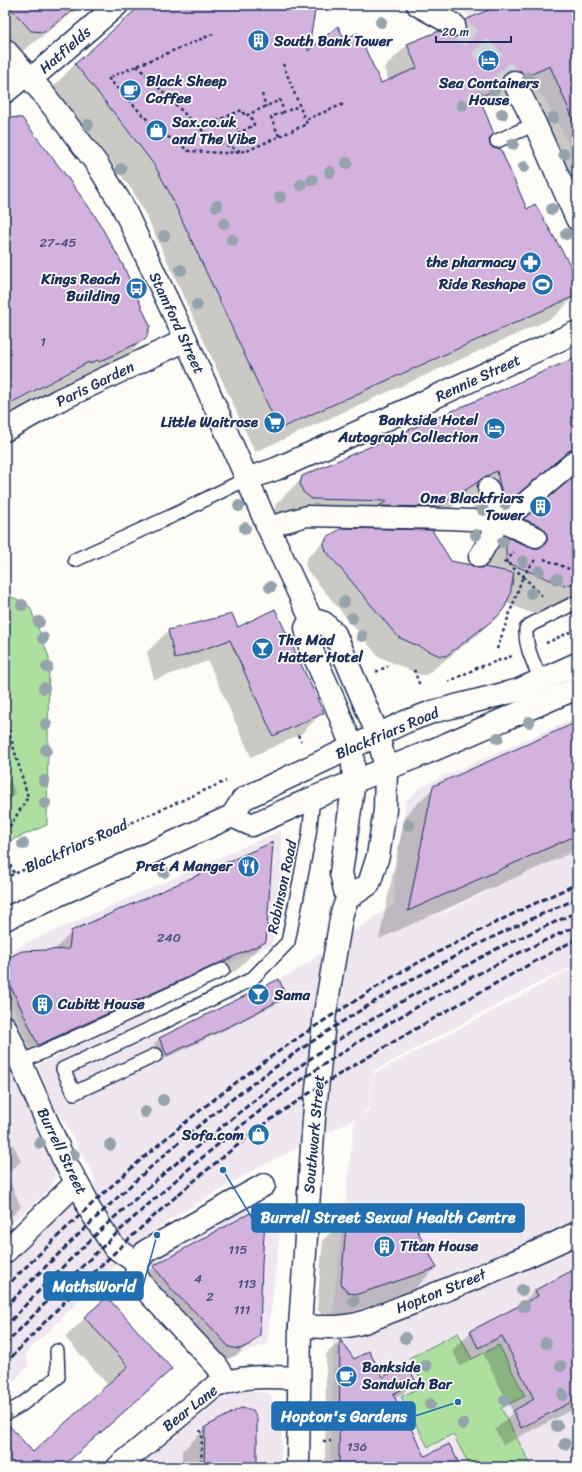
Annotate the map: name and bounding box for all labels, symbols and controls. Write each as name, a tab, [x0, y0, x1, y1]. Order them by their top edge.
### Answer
scale bar	[436, 18, 511, 44]
street label: Hatfields	[33, 20, 97, 80]
text: 20 m	[442, 21, 469, 43]
building icon: South Bank Tower	[246, 28, 272, 54]
place label: South Bank Tower	[273, 28, 394, 54]
hotel icon: Sea Containers House	[476, 47, 502, 73]
place label: Black Sheep Coffee	[145, 68, 227, 111]
place label: Sea Containers House	[438, 70, 540, 113]
cafe icon: Black Sheep Coffee	[117, 77, 143, 103]
place label: Sax.co.uk and The Vibe	[171, 109, 257, 152]
shop icon: Sax.co.uk and The Vibe	[144, 118, 170, 144]
house number: 27-45	[39, 231, 77, 254]
place label: the pharmacy	[426, 249, 517, 275]
pharmacy icon: the pharmacy	[518, 249, 544, 275]
place label: Kings Reach Building	[40, 266, 120, 309]
street label: Stamford Street	[142, 267, 212, 379]
place label: Ride Reshape	[438, 271, 526, 297]
sports icon: Ride Reshape	[529, 271, 555, 297]
bus stop icon: Kings Reach Building	[123, 275, 149, 301]
house number: 1	[40, 330, 46, 353]
street label: Rennie Street	[431, 347, 526, 409]
street label: Paris Garden	[51, 354, 139, 414]
place label: Bankside Hotel Autograph Collection	[337, 407, 479, 450]
place label: Little Waitrose	[161, 409, 259, 435]
supermarket icon: Little Waitrose	[261, 409, 287, 435]
hotel icon: Bankside Hotel Autograph Collection	[481, 416, 507, 442]
place label: One Blackfriars Tower	[419, 485, 526, 528]
building icon: One Blackfriars Tower	[527, 494, 553, 520]
place label: The Mad Hatter Hotel	[277, 627, 364, 670]
bar icon: The Mad Hatter Hotel	[250, 636, 276, 662]
street label: Blackfriars Road	[331, 699, 444, 767]
street label: Blackfriars Road	[20, 811, 133, 880]
street label: Robinson Road	[259, 837, 305, 936]
place label: Pret A Manger	[136, 853, 234, 879]
restaurant icon: Pret A Manger	[235, 853, 261, 879]
house number: 240	[157, 926, 181, 949]
bar icon: Sama	[246, 982, 272, 1008]
place label: Sama	[273, 982, 310, 1008]
building icon: Cubitt House	[29, 991, 55, 1017]
place label: Cubitt House	[57, 991, 145, 1017]
street label: Southwark Street	[296, 1073, 332, 1194]
street label: Burrell Street	[30, 1103, 94, 1199]
place label: Sofa.com	[181, 1122, 244, 1148]
shop icon: Sofa.com	[246, 1122, 272, 1148]
text: Burrell Street Sexual Health Centre	[260, 1203, 516, 1232]
callout: Burrell Street Sexual Health Centre	[252, 1204, 524, 1232]
building icon: Titan House	[372, 1233, 398, 1259]
place label: Titan House	[400, 1233, 479, 1259]
house number: 115	[228, 1238, 248, 1261]
street label: Hopton Street	[392, 1261, 491, 1321]
house number: 4	[194, 1267, 202, 1290]
callout: MathsWorld	[44, 1272, 143, 1300]
text: MathsWorld	[51, 1272, 137, 1301]
house number: 113	[238, 1272, 256, 1295]
house number: 2	[206, 1285, 214, 1308]
house number: 111	[234, 1298, 251, 1321]
place label: Bankside Sandwich Bar	[361, 1354, 454, 1397]
cafe icon: Bankside Sandwich Bar	[334, 1363, 360, 1389]
street label: Bear Lane	[156, 1378, 224, 1438]
callout: Hopton's Gardens	[272, 1402, 415, 1430]
text: Hopton's Gardens	[280, 1402, 408, 1431]
house number: 136	[347, 1435, 367, 1458]

